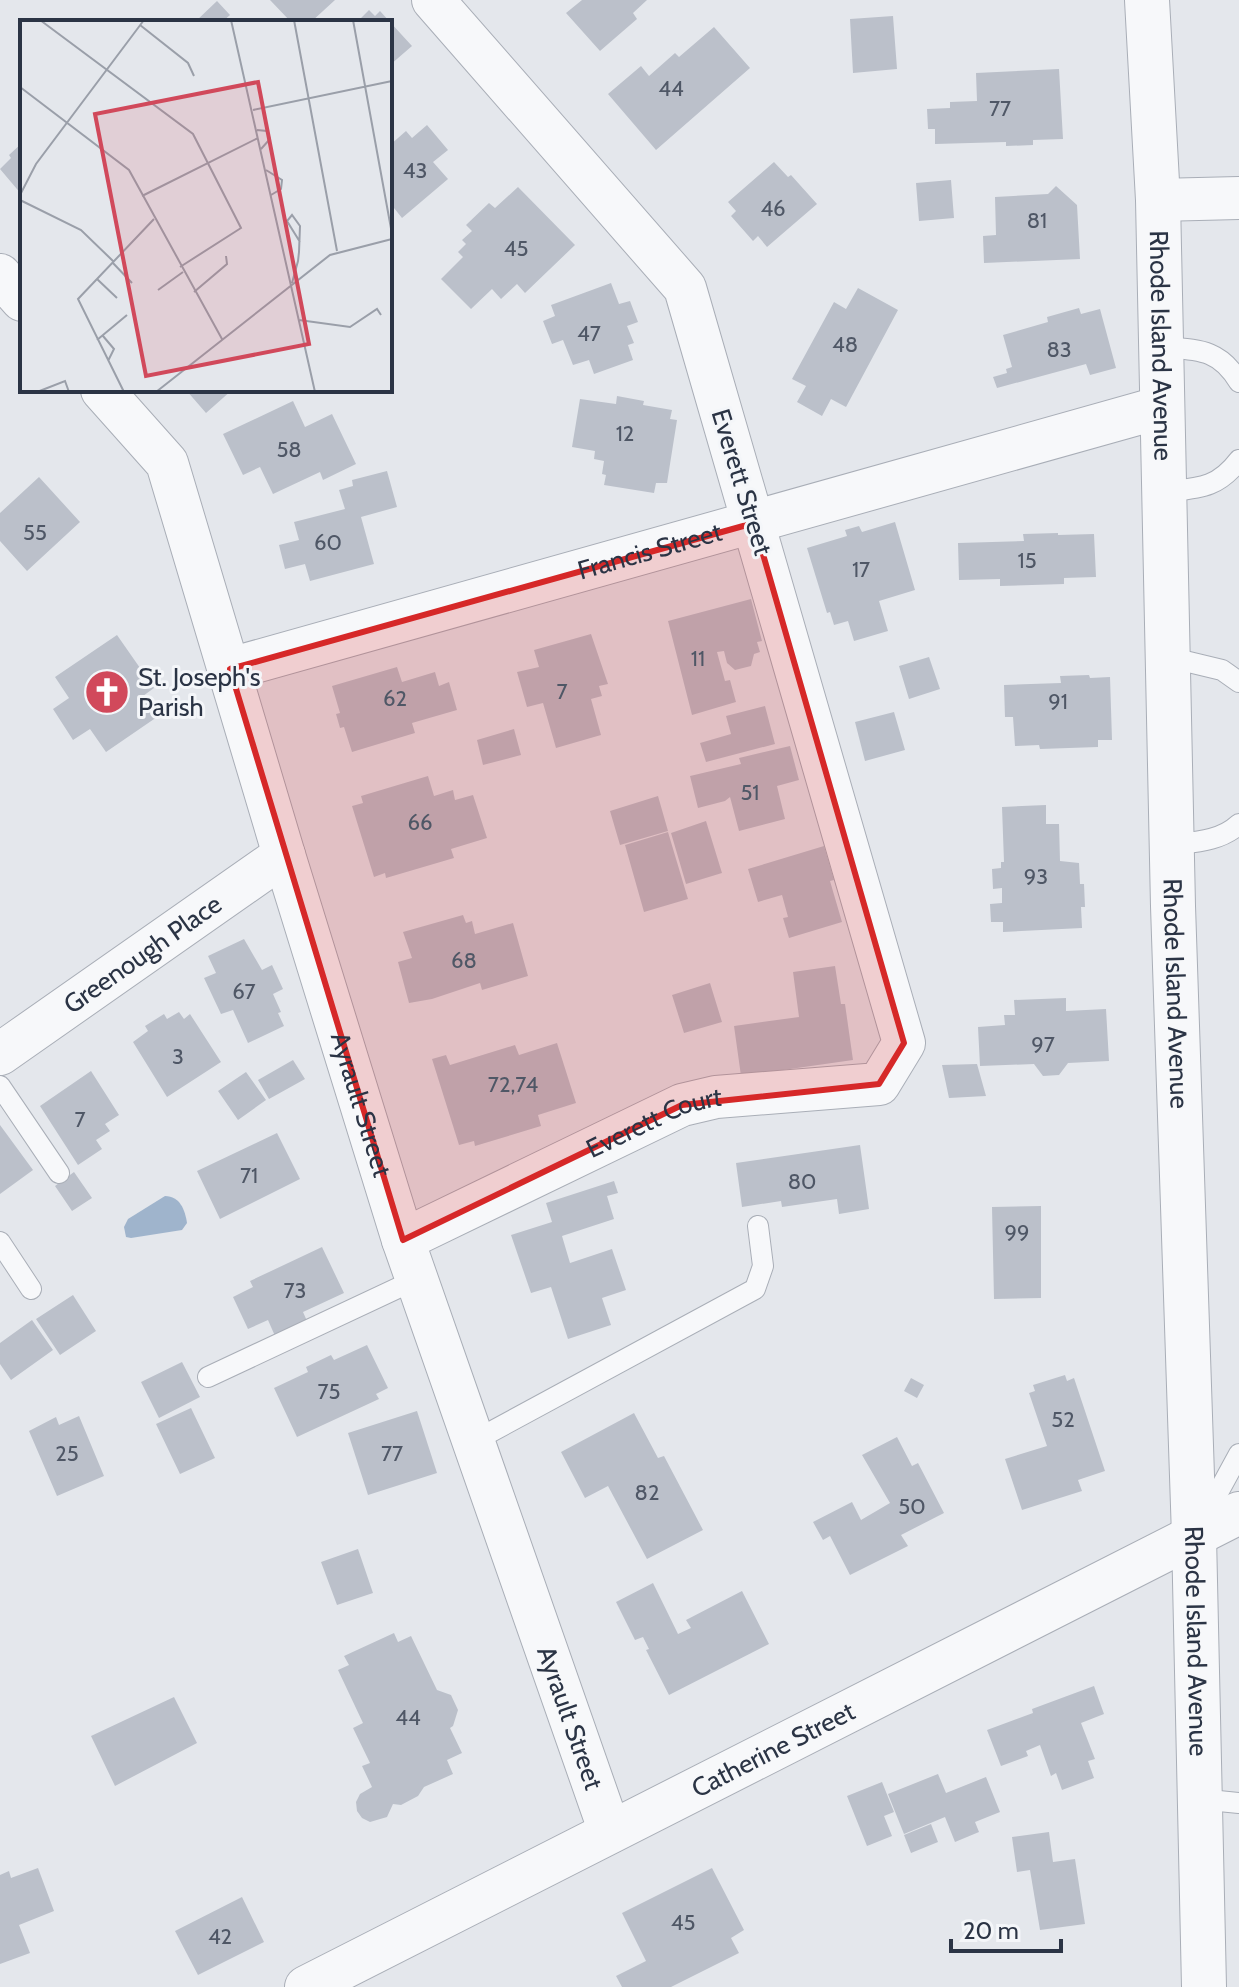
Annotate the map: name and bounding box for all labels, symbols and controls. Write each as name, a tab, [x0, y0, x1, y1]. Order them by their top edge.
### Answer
inset map	[20, 20, 392, 392]
house number: 44	[658, 75, 684, 102]
house number: 77	[989, 95, 1011, 122]
house number: 43	[403, 157, 427, 184]
house number: 46	[760, 195, 786, 222]
house number: 81	[1027, 207, 1047, 234]
street label: Rhode Island Avenue	[1143, 230, 1180, 461]
house number: 45	[504, 235, 528, 262]
house number: 47	[577, 320, 601, 347]
house number: 48	[832, 331, 858, 358]
house number: 83	[1046, 336, 1072, 363]
street label: Everett Street	[705, 405, 779, 559]
house number: 12	[616, 420, 634, 447]
house number: 58	[276, 436, 302, 463]
street label: Francis Street	[574, 515, 726, 586]
house number: 55	[23, 519, 47, 546]
house number: 60	[314, 529, 342, 556]
house number: 15	[1017, 547, 1037, 574]
house number: 17	[852, 556, 870, 583]
house number: 11	[691, 645, 705, 672]
place label: St. Joseph's Parish	[138, 661, 261, 723]
church icon: St. Joseph's Parish	[83, 668, 131, 716]
house number: 7	[556, 678, 568, 705]
house number: 62	[383, 685, 407, 712]
house number: 91	[1048, 688, 1068, 715]
house number: 51	[740, 779, 760, 806]
house number: 66	[408, 809, 433, 836]
house number: 93	[1024, 863, 1048, 890]
street label: Rhode Island Avenue	[1156, 878, 1196, 1109]
street label: Greenough Place	[57, 888, 228, 1020]
house number: 68	[451, 947, 477, 974]
house number: 67	[232, 978, 256, 1005]
street label: Ayrault Street	[324, 1028, 399, 1181]
house number: 97	[1031, 1031, 1055, 1058]
house number: 3	[172, 1043, 184, 1070]
house number: 72,74	[488, 1071, 538, 1098]
street label: Everett Court	[581, 1081, 723, 1165]
house number: 7	[74, 1106, 86, 1133]
house number: 71	[240, 1162, 258, 1189]
house number: 80	[788, 1168, 816, 1195]
house number: 99	[1005, 1219, 1030, 1246]
house number: 73	[284, 1277, 306, 1304]
house number: 75	[318, 1378, 340, 1405]
house number: 52	[1051, 1406, 1075, 1433]
house number: 25	[55, 1440, 79, 1467]
house number: 77	[381, 1440, 403, 1467]
house number: 82	[635, 1479, 659, 1506]
house number: 50	[898, 1493, 926, 1520]
street label: Rhode Island Avenue	[1178, 1525, 1215, 1757]
street label: Ayrault Street	[530, 1642, 610, 1794]
street label: Catherine Street	[686, 1695, 860, 1804]
house number: 44	[395, 1704, 421, 1731]
scale bar	[951, 1903, 1061, 1953]
house number: 45	[671, 1909, 695, 1936]
text: 20 m	[963, 1916, 1019, 1945]
house number: 42	[208, 1923, 232, 1950]

